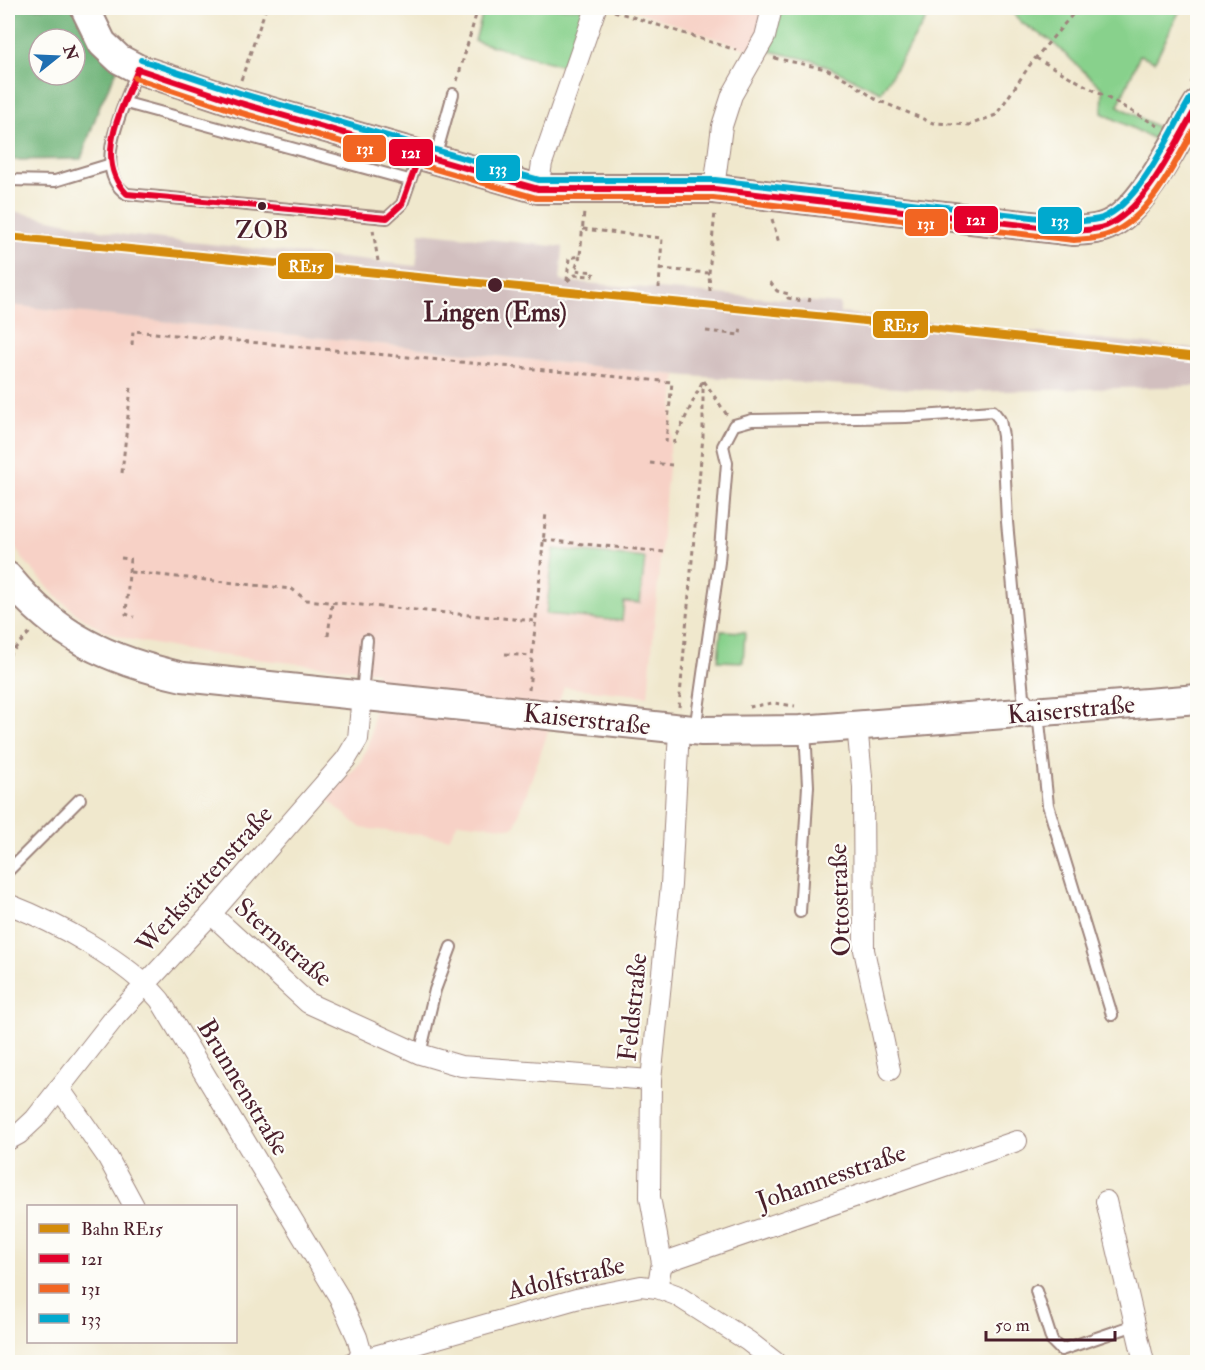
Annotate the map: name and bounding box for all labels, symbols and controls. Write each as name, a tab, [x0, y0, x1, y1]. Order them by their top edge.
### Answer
north arrow	[27, 27, 87, 87]
text: N	[58, 42, 82, 63]
line badge: 131	[342, 134, 387, 163]
line badge: 121	[388, 138, 434, 167]
text: 131	[356, 139, 374, 159]
text: 121	[401, 143, 421, 163]
line badge: 133	[475, 154, 521, 182]
text: 133	[489, 159, 507, 179]
marker: ZOB	[256, 200, 268, 212]
line badge: 121	[953, 205, 999, 234]
line badge: 133	[1037, 206, 1083, 235]
line badge: 131	[904, 208, 949, 237]
text: 121	[966, 210, 986, 230]
text: 133	[1051, 211, 1069, 231]
text: 131	[917, 214, 935, 234]
place label: ZOB	[235, 215, 289, 246]
line badge: RE15	[277, 252, 334, 280]
text: RE15	[288, 257, 325, 277]
marker: Lingen (Ems)	[486, 276, 504, 294]
place label: Lingen (Ems)	[423, 297, 567, 330]
line badge: RE15	[872, 310, 929, 339]
text: RE15	[883, 316, 920, 336]
street label: Kaiserstraße	[1006, 688, 1136, 732]
street label: Kaiserstraße	[522, 697, 652, 743]
street label: Werkstättenstraße	[129, 799, 280, 961]
street label: Ottostraße	[822, 843, 858, 957]
street label: Sternstraße	[228, 891, 339, 994]
street label: Feldstraße	[611, 951, 655, 1063]
street label: Brunnenstraße	[190, 1013, 297, 1162]
street label: Johannesstraße	[751, 1136, 910, 1218]
legend	[27, 1205, 237, 1343]
text: Bahn RE15	[81, 1218, 163, 1241]
text: 121	[81, 1248, 103, 1271]
street label: Adolfstraße	[503, 1249, 628, 1307]
text: 131	[81, 1278, 101, 1301]
scale bar	[986, 1304, 1115, 1342]
text: 133	[81, 1308, 101, 1331]
text: 50 m	[995, 1314, 1030, 1337]

